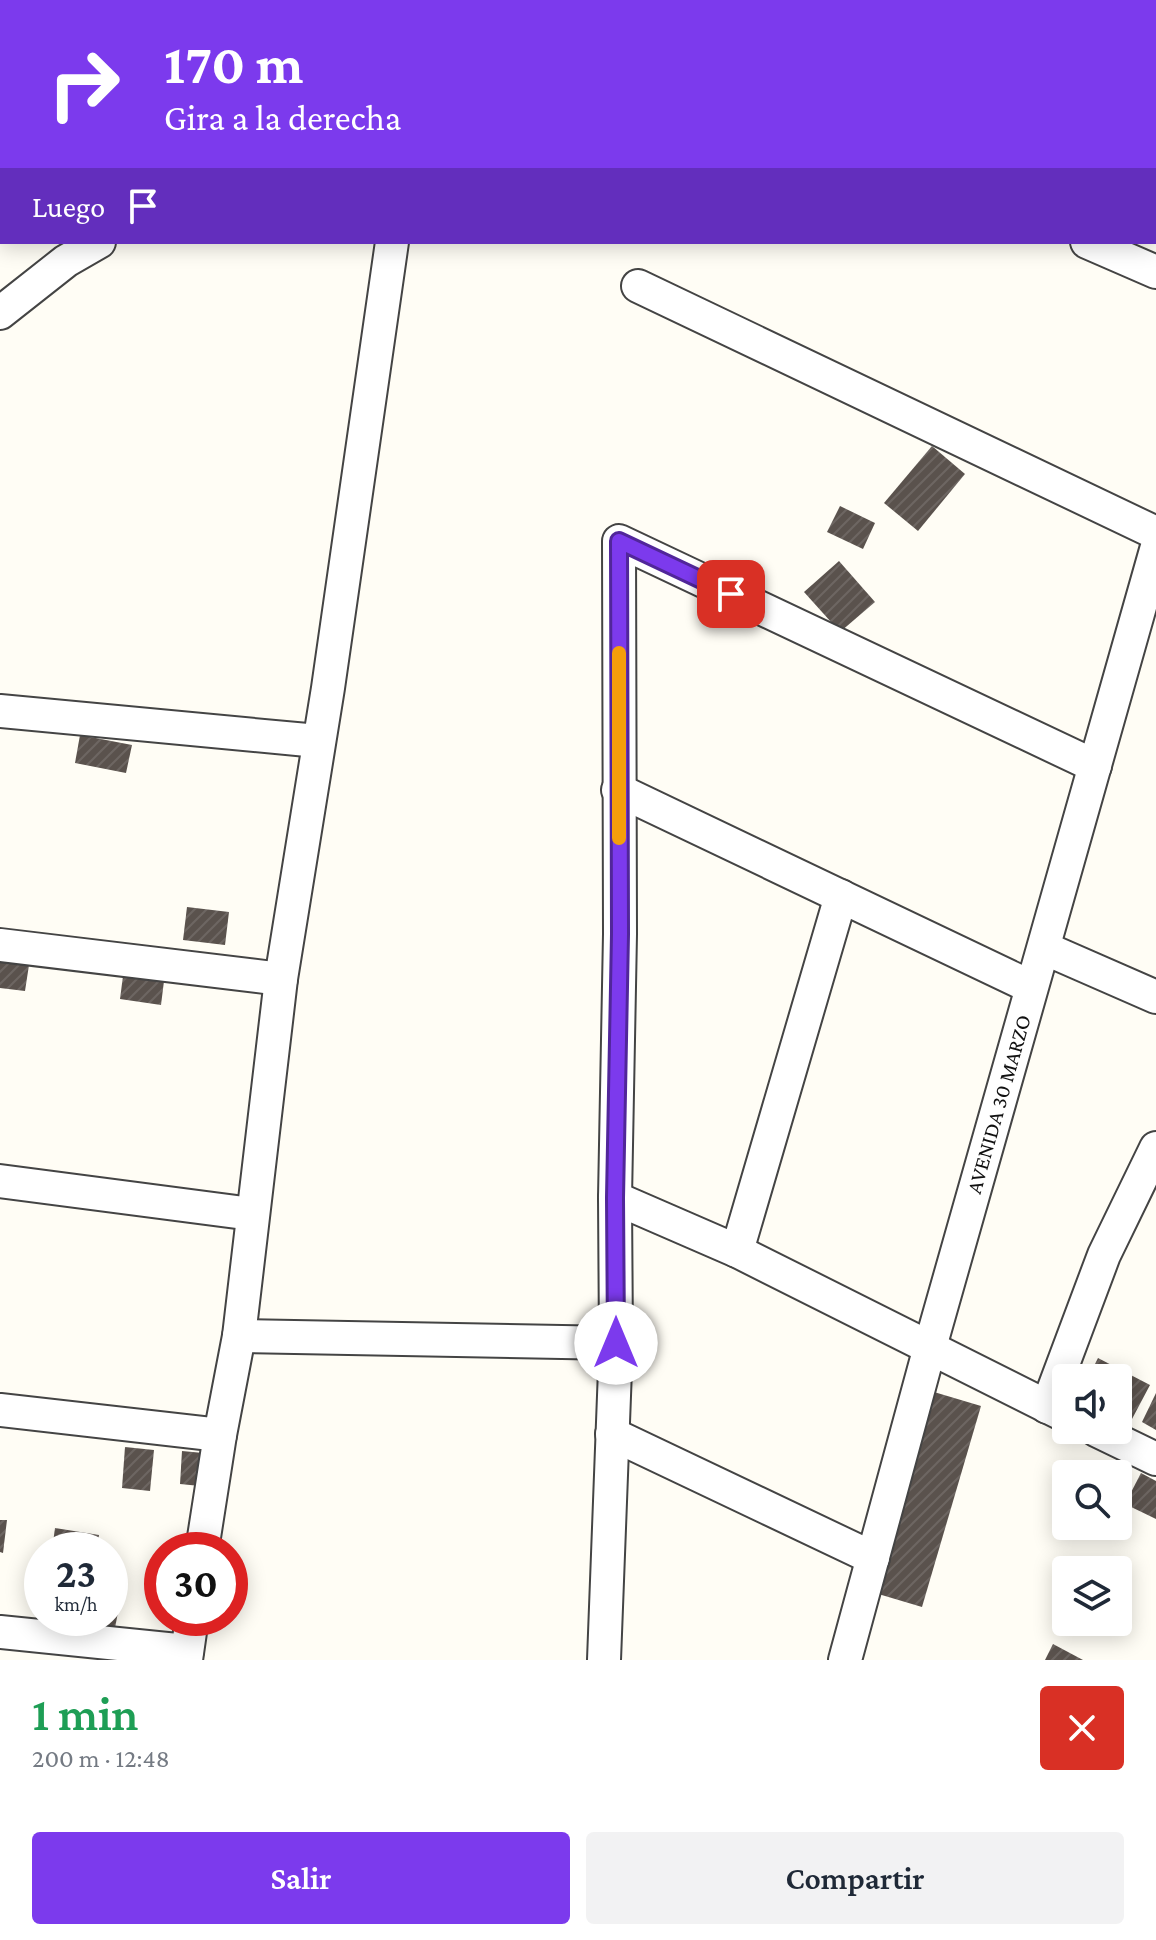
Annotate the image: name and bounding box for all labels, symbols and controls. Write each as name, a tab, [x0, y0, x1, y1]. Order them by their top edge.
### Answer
icon: right	[32, 32, 136, 136]
text: 170 m	[164, 33, 303, 95]
text: Gira a la derecha	[164, 98, 401, 138]
icon: arrive	[121, 184, 165, 228]
text: Luego	[32, 190, 105, 223]
pin	[697, 560, 765, 628]
icon: arrive	[709, 572, 753, 616]
street label: AVENIDA 30 MARZO	[961, 1012, 1036, 1196]
position arrow	[574, 1301, 658, 1385]
map controls	[1052, 1364, 1132, 1636]
button: sound	[1052, 1364, 1132, 1444]
button: search	[1052, 1460, 1132, 1540]
speed limit sign: 30	[144, 1532, 248, 1636]
text: 23	[56, 1551, 96, 1596]
button: layers	[1052, 1556, 1132, 1636]
text: km/h	[54, 1593, 98, 1615]
button: close	[1040, 1686, 1124, 1770]
text: 1 min	[32, 1687, 139, 1740]
text: 200 m · 12:48	[32, 1744, 170, 1773]
button: Salir	[32, 1832, 570, 1924]
button: Compartir	[586, 1832, 1124, 1924]

